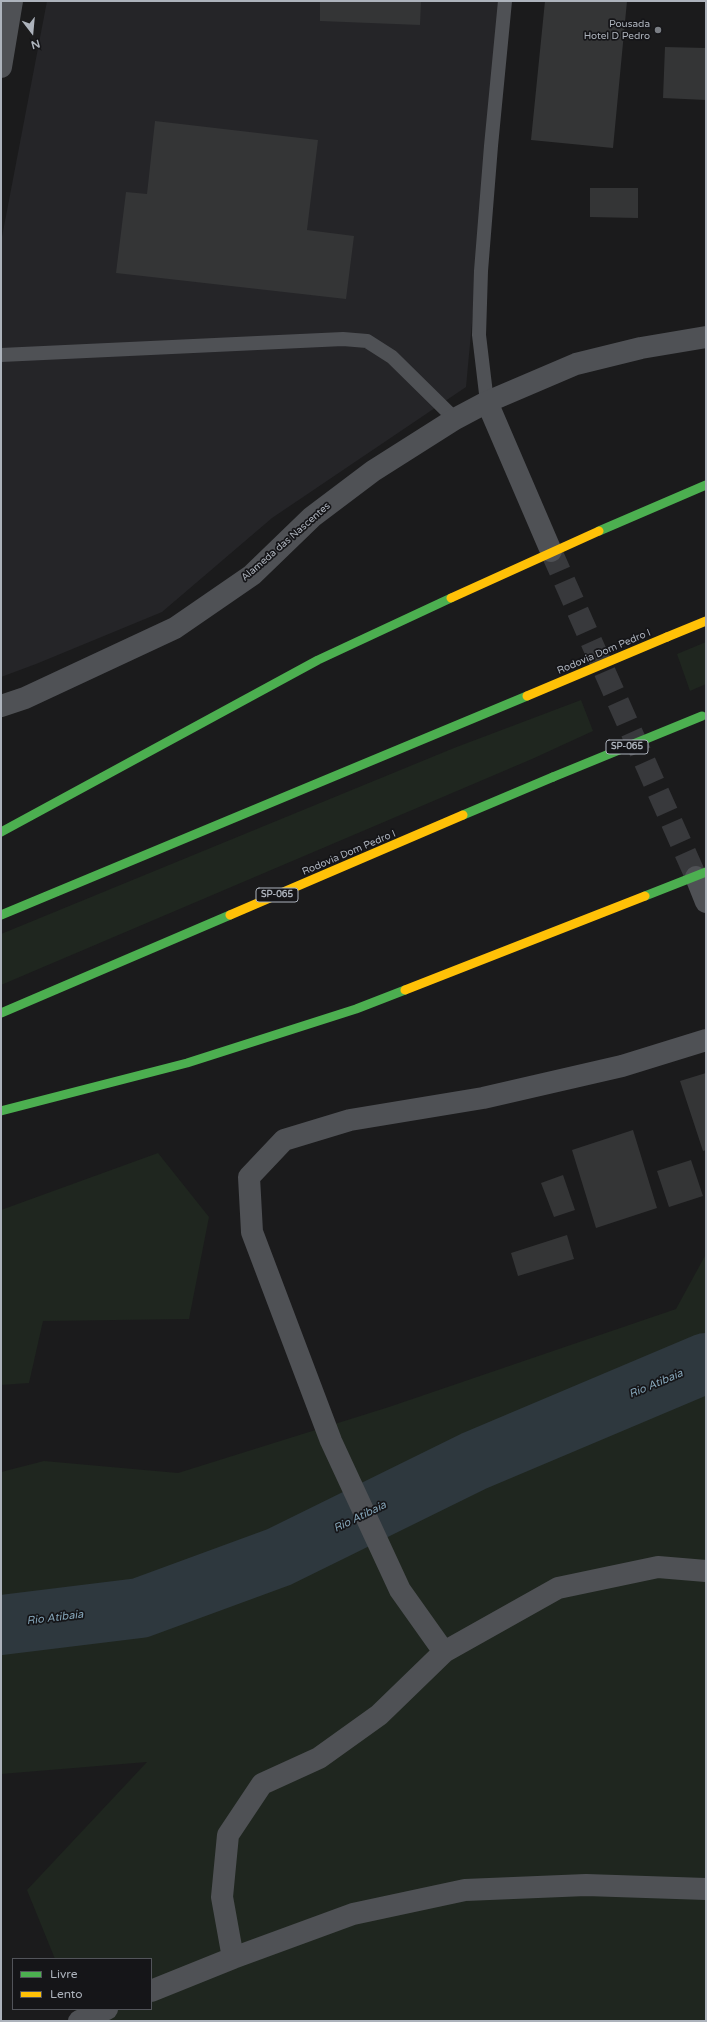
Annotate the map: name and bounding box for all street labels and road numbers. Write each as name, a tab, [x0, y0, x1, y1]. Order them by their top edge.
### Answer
street label: Alameda das Nascentes	[239, 500, 333, 584]
street label: Rodovia Dom Pedro I	[555, 627, 653, 677]
road number: SP-065	[606, 740, 648, 754]
street label: Rodovia Dom Pedro I	[300, 828, 398, 878]
road number: SP-065	[256, 888, 298, 902]

